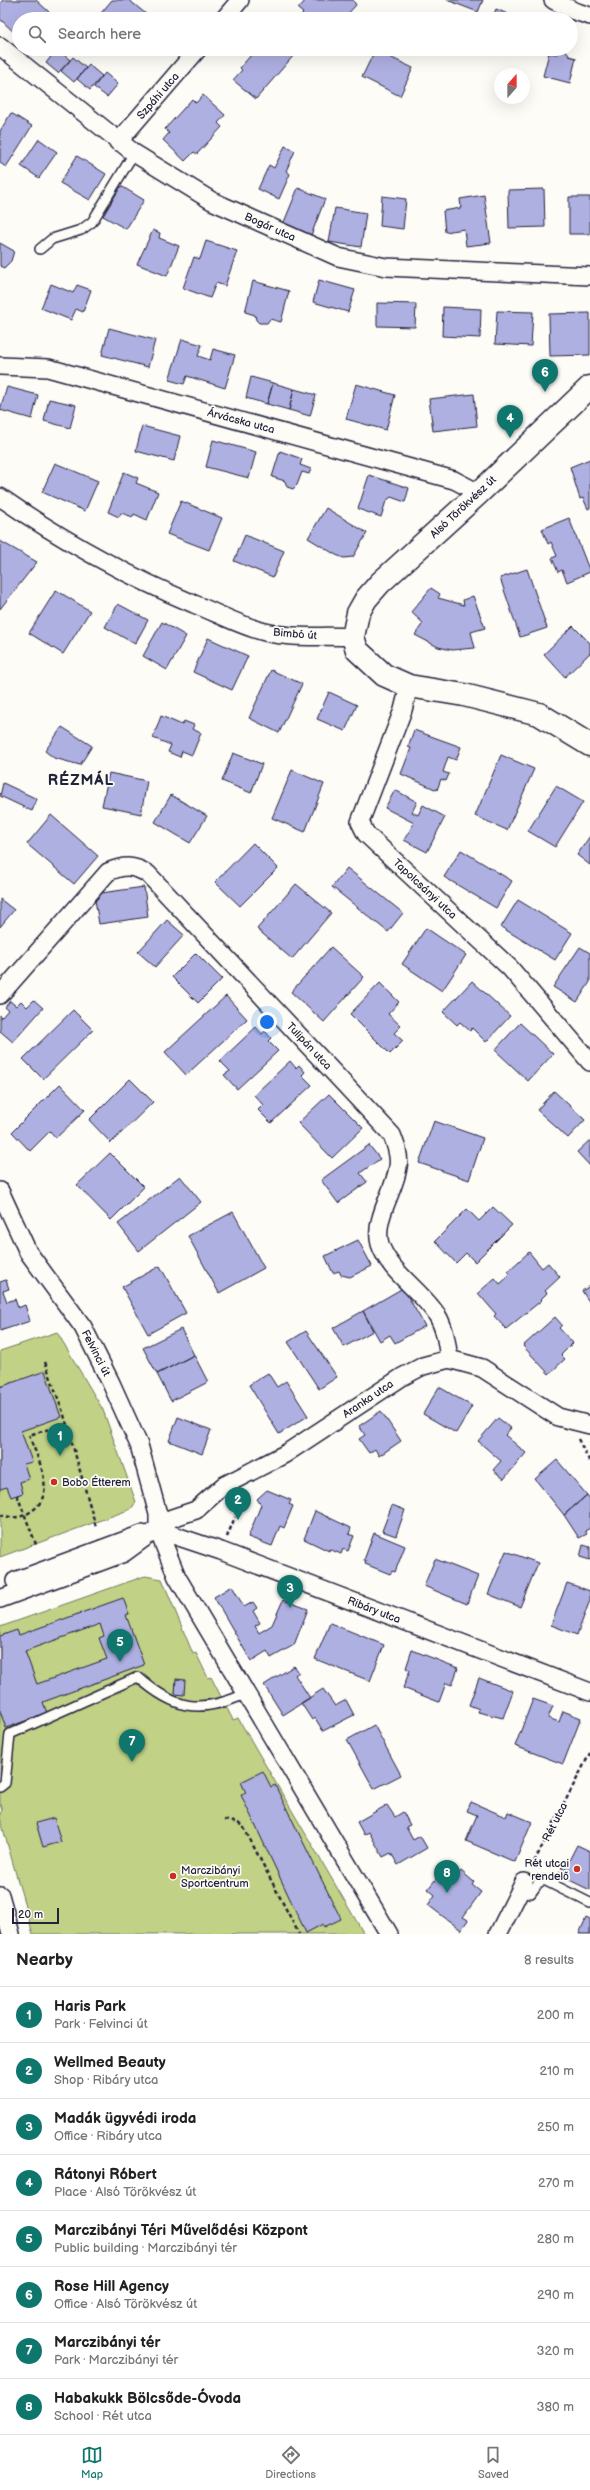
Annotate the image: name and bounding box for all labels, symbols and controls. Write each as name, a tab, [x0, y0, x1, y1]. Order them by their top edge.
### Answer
search box	[12, 12, 578, 56]
icon: search	[26, 23, 48, 45]
text: Search here	[58, 25, 141, 44]
north arrow	[494, 68, 530, 104]
street label: Szpáhi utca	[134, 70, 182, 122]
street label: Bogár utca	[242, 210, 298, 244]
pin: 6	[532, 359, 558, 392]
street label: Árvácska utca	[206, 405, 276, 436]
pin: 4	[497, 405, 523, 438]
street label: Alsó Törökvész út	[427, 473, 499, 541]
street label: Bimbó út	[272, 626, 318, 642]
district label: RÉZMÁL	[48, 770, 114, 790]
street label: Tapolcsányi utca	[391, 856, 459, 922]
your location	[257, 1012, 277, 1032]
street label: Tulipán utca	[284, 1020, 334, 1072]
street label: Felvinci út	[79, 1328, 113, 1379]
street label: Aranka utca	[340, 1377, 396, 1421]
pin: 1	[47, 1423, 73, 1456]
place label: Bobo Étterem	[62, 1475, 131, 1489]
marker: Bobo Étterem	[49, 1477, 59, 1487]
pin: 2	[225, 1487, 251, 1520]
pin: 3	[277, 1575, 303, 1608]
street label: Ribáry utca	[346, 1594, 402, 1626]
pin: 5	[107, 1629, 133, 1662]
pin: 7	[119, 1729, 145, 1762]
street label: Rét utca	[540, 1800, 570, 1844]
place label: Rét utcai rendelő	[524, 1857, 569, 1883]
pin: 8	[434, 1860, 460, 1893]
place label: Marczibányi Sportcentrum	[181, 1864, 249, 1890]
marker: Rét utcai rendelő	[572, 1864, 582, 1874]
marker: Marczibányi Sportcentrum	[168, 1871, 178, 1881]
scale bar	[12, 1906, 59, 1925]
text: 20 m	[18, 1908, 43, 1921]
text: Nearby	[16, 1950, 73, 1970]
text: 8 results	[524, 1952, 574, 1968]
text: Haris Park	[54, 1997, 126, 2016]
text: 1	[26, 2007, 32, 2023]
text: 200 m	[537, 2007, 574, 2023]
text: Park · Felvinci út	[54, 2016, 148, 2032]
text: Wellmed Beauty	[54, 2053, 166, 2072]
text: 2	[25, 2063, 33, 2079]
text: 210 m	[540, 2063, 574, 2079]
text: Shop · Ribáry utca	[54, 2072, 158, 2088]
text: Madák ügyvédi iroda	[54, 2109, 196, 2128]
text: 3	[25, 2119, 33, 2135]
text: 250 m	[537, 2119, 574, 2135]
text: Office · Ribáry utca	[54, 2128, 162, 2144]
text: Rátonyi Róbert	[54, 2165, 157, 2184]
text: 4	[25, 2175, 33, 2191]
text: 270 m	[538, 2175, 574, 2191]
text: Place · Alsó Törökvész út	[54, 2184, 196, 2200]
text: Marczibányi Téri Művelődési Központ	[54, 2221, 308, 2240]
text: 5	[25, 2231, 33, 2247]
text: 280 m	[537, 2231, 574, 2247]
text: Public building · Marczibányi tér	[54, 2240, 237, 2256]
text: Rose Hill Agency	[54, 2277, 169, 2296]
text: 6	[25, 2287, 33, 2303]
text: 290 m	[537, 2287, 574, 2303]
text: Office · Alsó Törökvész út	[54, 2296, 197, 2312]
text: Marczibányi tér	[54, 2333, 160, 2352]
text: 7	[25, 2343, 33, 2359]
text: 320 m	[536, 2343, 574, 2359]
text: Park · Marczibányi tér	[54, 2352, 178, 2368]
text: Habakukk Bölcsőde-Óvoda	[54, 2389, 241, 2408]
text: 8	[25, 2399, 33, 2415]
text: 380 m	[537, 2399, 574, 2415]
text: School · Rét utca	[54, 2408, 152, 2424]
tab: Map	[81, 2444, 103, 2481]
tab: Directions	[265, 2444, 316, 2481]
tab: Saved	[478, 2444, 509, 2481]

